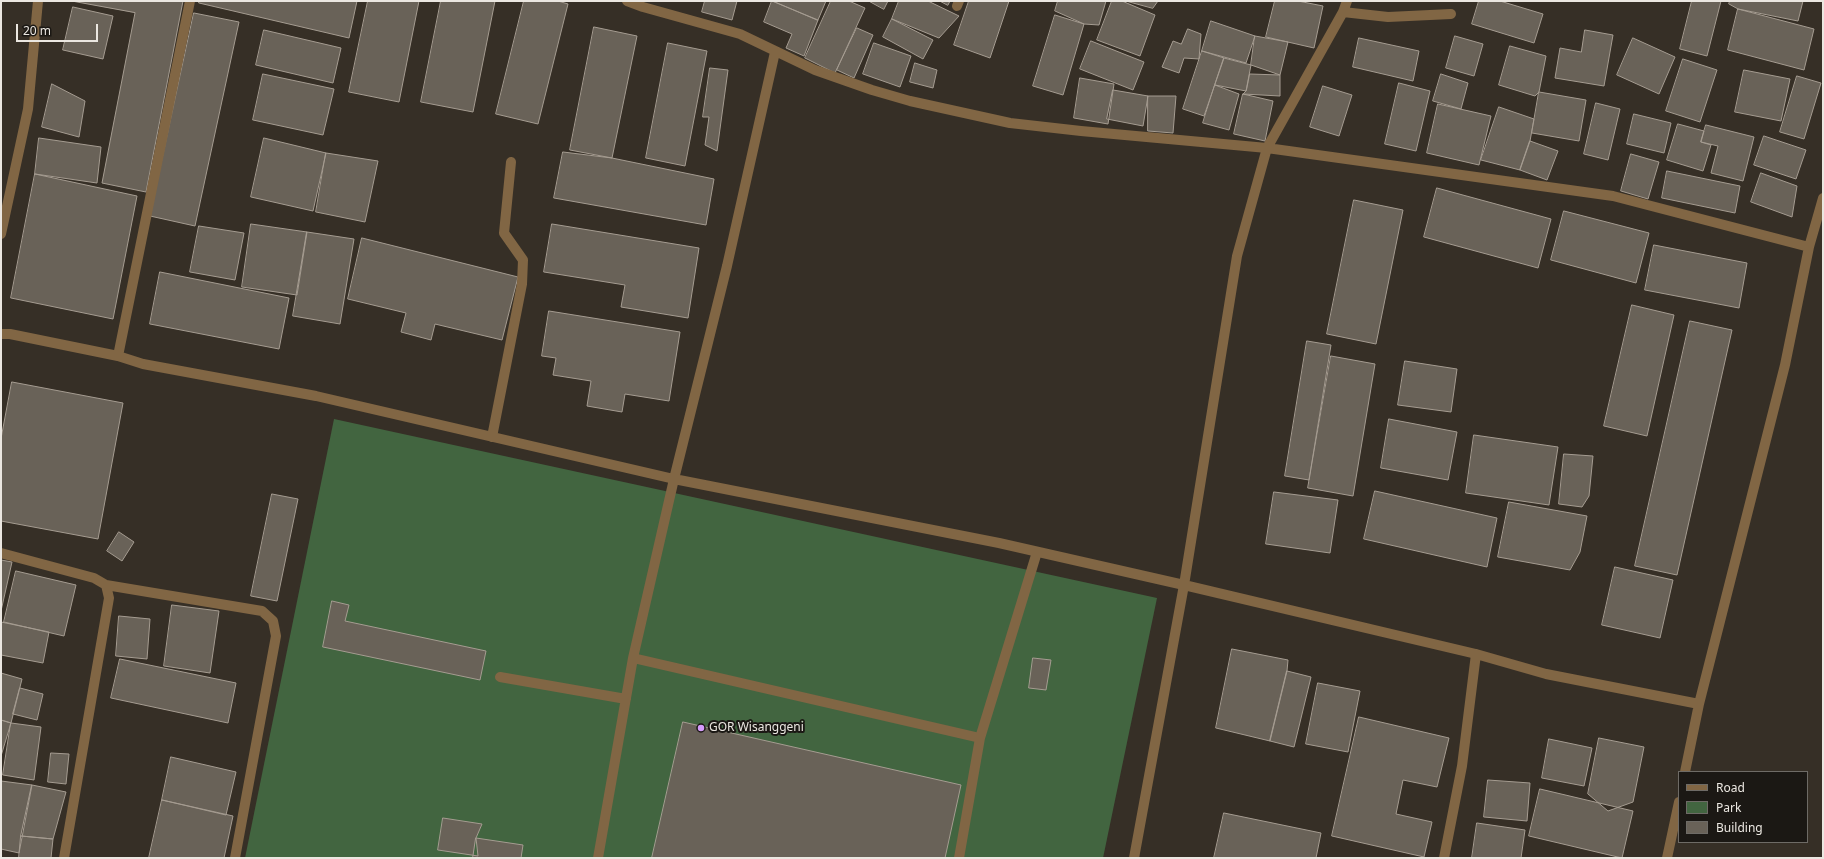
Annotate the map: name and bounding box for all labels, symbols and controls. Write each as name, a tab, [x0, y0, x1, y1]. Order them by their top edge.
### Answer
scale bar	[18, 16, 100, 42]
text: 20 m	[23, 22, 51, 39]
place label: GOR Wisanggeni	[709, 721, 804, 735]
marker: GOR Wisanggeni	[696, 723, 706, 733]
legend	[1678, 771, 1808, 843]
text: Road	[1716, 779, 1745, 796]
text: Park	[1716, 799, 1741, 816]
text: Building	[1716, 819, 1763, 836]

